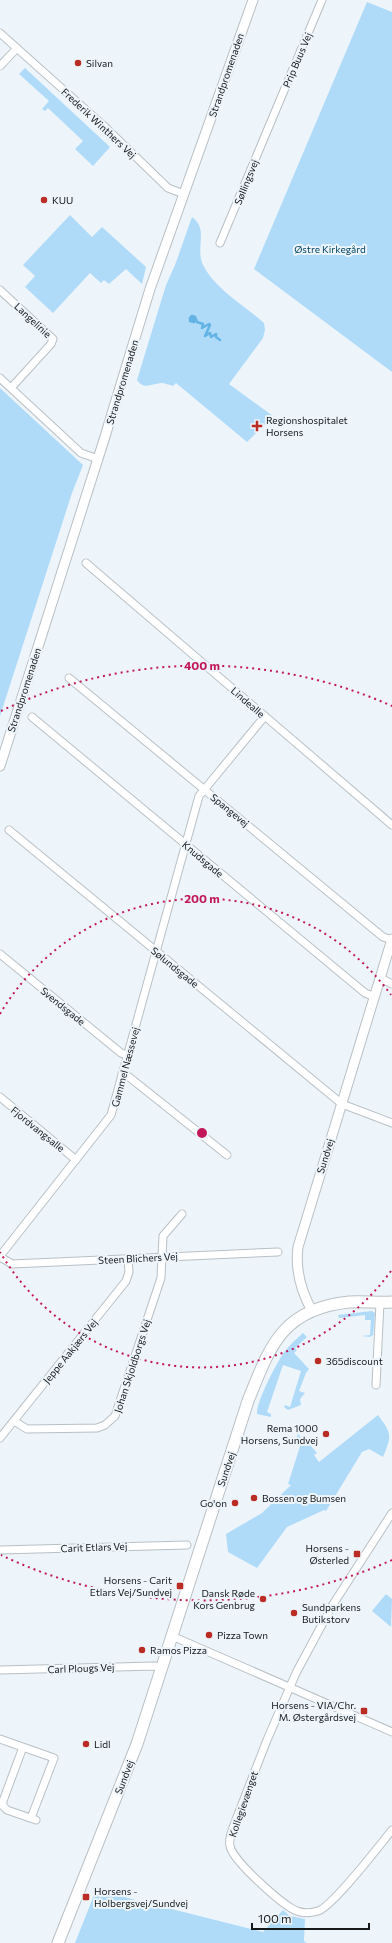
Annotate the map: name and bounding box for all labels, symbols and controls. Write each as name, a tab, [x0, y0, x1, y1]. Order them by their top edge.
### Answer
street label: Strandpromenaden	[206, 31, 246, 119]
street label: Prip Buus Vej	[280, 31, 314, 89]
place label: Silvan	[86, 57, 113, 69]
marker: Silvan	[73, 58, 83, 68]
street label: Frederik Winthers Vej	[59, 85, 139, 161]
street label: Søllingsvej	[231, 158, 261, 206]
place label: KUU	[52, 194, 73, 206]
marker: KUU	[39, 195, 49, 205]
park label: Østre Kirkegård	[294, 243, 366, 255]
street label: Langelinie	[12, 300, 54, 340]
street label: Strandpromenaden	[103, 338, 141, 426]
place label: Regionshospitalet Horsens	[266, 414, 348, 438]
marker: Regionshospitalet Horsens	[251, 420, 263, 432]
street label: Strandpromenaden	[5, 646, 43, 734]
text: 400 m	[184, 658, 220, 672]
street label: Lindealle	[229, 684, 267, 720]
street label: Spangevej	[208, 791, 252, 829]
street label: Knudsgade	[180, 838, 226, 880]
text: 200 m	[184, 891, 220, 905]
street label: Sølundsgade	[149, 944, 201, 990]
street label: Svendsgade	[38, 984, 88, 1028]
street label: Gammel Næssevej	[109, 1026, 141, 1108]
street label: Fjordvangsalle	[9, 1104, 67, 1154]
centre of rings	[195, 1126, 209, 1140]
street label: Sundvej	[314, 1137, 336, 1175]
street label: Steen Blichers Vej	[98, 1250, 178, 1266]
street label: Jeppe Aakjærs Vej	[40, 1316, 100, 1386]
street label: Johan Skjoldborgs Vej	[111, 1318, 153, 1414]
place label: 365discount	[326, 1355, 383, 1367]
marker: 365discount	[313, 1356, 323, 1366]
place label: Rema 1000 Horsens, Sundvej	[241, 1422, 318, 1446]
marker: Rema 1000 Horsens, Sundvej	[321, 1429, 331, 1439]
street label: Sundvej	[215, 1450, 237, 1488]
place label: Bossen og Bumsen	[262, 1492, 346, 1504]
marker: Bossen og Bumsen	[249, 1493, 259, 1503]
place label: Go'on	[200, 1497, 227, 1509]
marker: Go'on	[230, 1498, 240, 1508]
street label: Carit Etlars Vej	[60, 1540, 128, 1554]
place label: Horsens - Østerled	[305, 1542, 349, 1566]
marker: Horsens - Østerled	[352, 1549, 362, 1559]
place label: Horsens - Carit Etlars Vej/Sundvej	[90, 1574, 172, 1598]
marker: Horsens - Carit Etlars Vej/Sundvej	[175, 1581, 185, 1591]
place label: Dansk Røde Kors Genbrug	[193, 1587, 256, 1611]
marker: Dansk Røde Kors Genbrug	[258, 1594, 268, 1604]
place label: Sundparkens Butikstorv	[302, 1601, 361, 1625]
marker: Sundparkens Butikstorv	[289, 1608, 299, 1618]
place label: Pizza Town	[217, 1629, 268, 1641]
marker: Pizza Town	[204, 1630, 214, 1640]
place label: Ramos Pizza	[150, 1644, 207, 1656]
marker: Ramos Pizza	[137, 1645, 147, 1655]
street label: Carl Plougs Vej	[47, 1661, 115, 1675]
place label: Horsens - VIA/Chr. M. Østergårdsvej	[271, 1699, 356, 1723]
marker: Horsens - VIA/Chr. M. Østergårdsvej	[359, 1706, 369, 1716]
place label: Lidl	[94, 1738, 111, 1750]
marker: Lidl	[81, 1739, 91, 1749]
street label: Sundvej	[112, 1758, 136, 1796]
street label: Kollegievænget	[226, 1769, 260, 1839]
place label: Horsens - Holbergsvej/Sundvej	[94, 1885, 188, 1909]
marker: Horsens - Holbergsvej/Sundvej	[81, 1892, 91, 1902]
scale bar	[252, 1905, 369, 1931]
text: 100 m	[258, 1911, 292, 1925]

